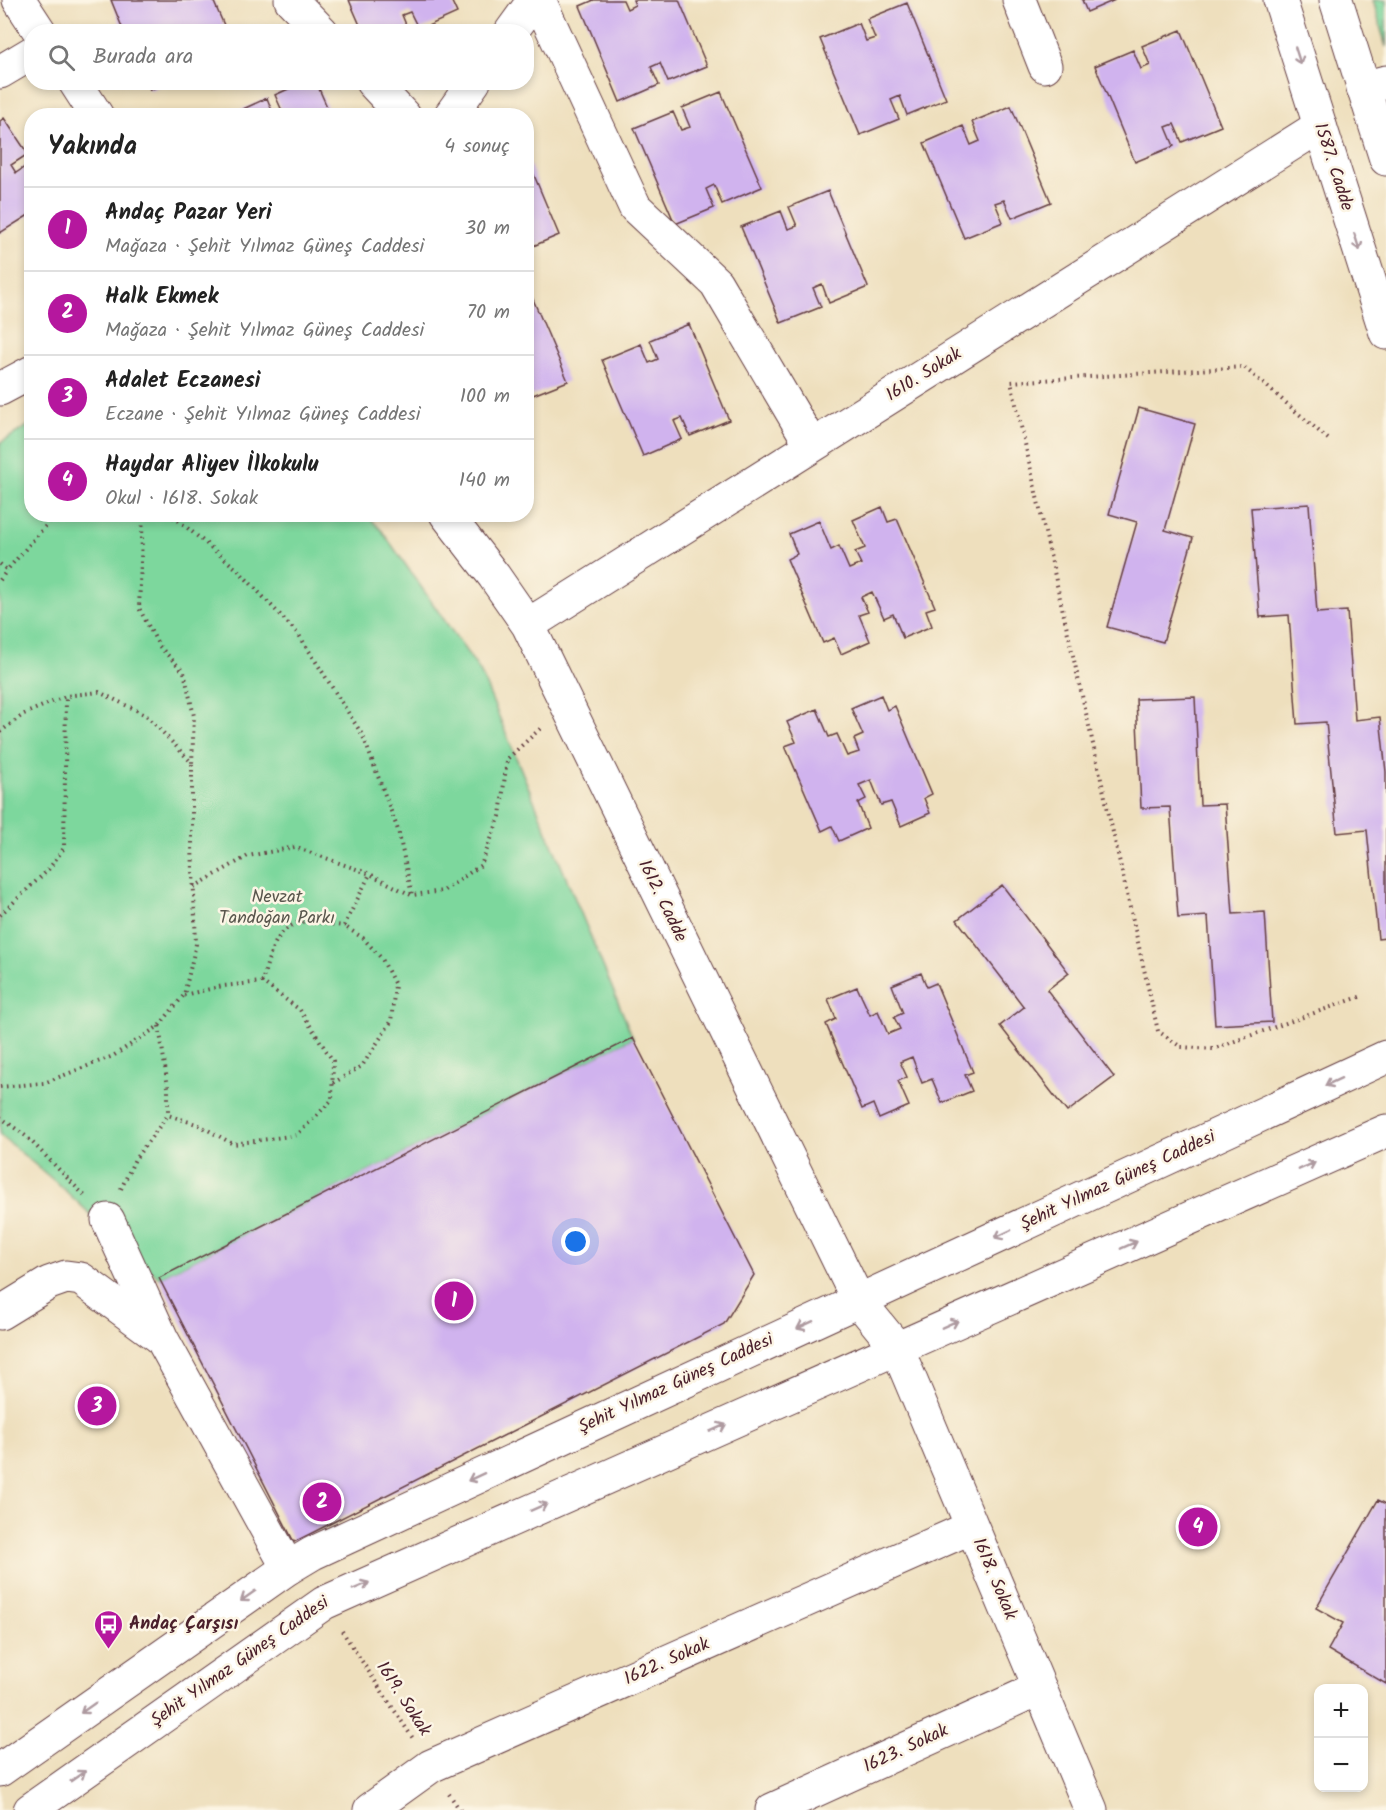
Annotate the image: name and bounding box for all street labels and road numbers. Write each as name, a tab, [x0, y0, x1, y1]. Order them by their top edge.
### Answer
street label: 1587. Cadde	[1305, 119, 1361, 215]
street label: 1610. Sokak	[880, 340, 968, 410]
street label: 1612. Cadde	[630, 855, 694, 947]
street label: Şehit Yılmaz Güneş Caddesi	[1015, 1123, 1221, 1239]
street label: Şehit Yılmaz Güneş Caddesi	[573, 1326, 779, 1442]
street label: 1618. Sokak	[964, 1533, 1024, 1625]
street label: Şehit Yılmaz Güneş Caddesi	[145, 1589, 336, 1735]
street label: 1622. Sokak	[619, 1630, 715, 1694]
street label: 1619. Sokak	[368, 1656, 439, 1743]
street label: 1623. Sokak	[859, 1716, 954, 1781]

